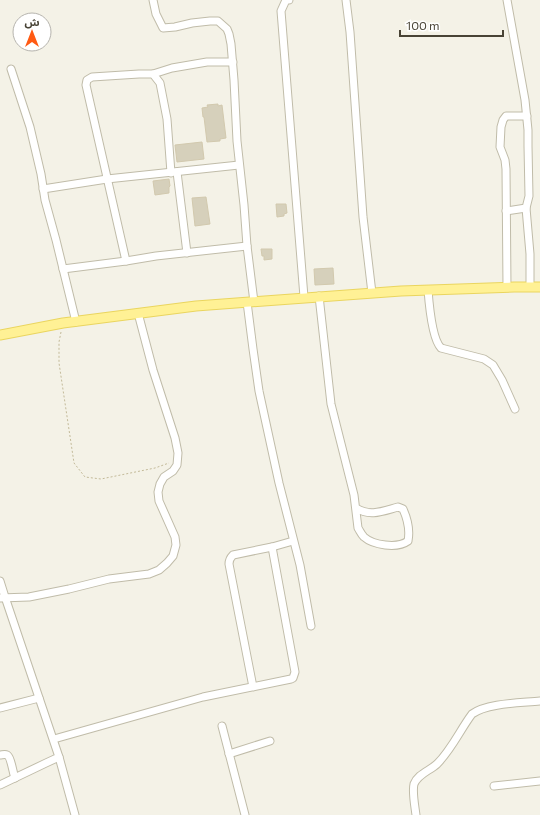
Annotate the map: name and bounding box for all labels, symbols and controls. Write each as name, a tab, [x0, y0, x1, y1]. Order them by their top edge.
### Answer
north arrow	[12, 12, 52, 52]
scale bar	[400, 12, 503, 38]
text: ش	[24, 15, 40, 29]
text: 100 m	[406, 18, 440, 32]

